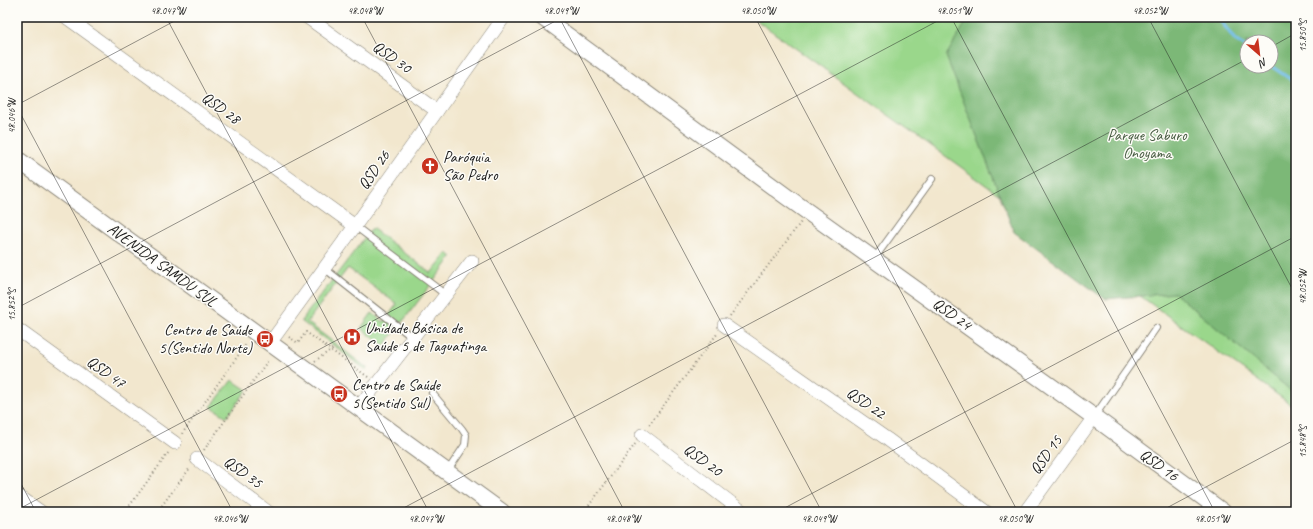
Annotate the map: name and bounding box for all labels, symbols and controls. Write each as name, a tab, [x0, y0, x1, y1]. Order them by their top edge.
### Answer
text: 48.047°W	[151, 4, 187, 17]
text: 48.048°W	[348, 4, 384, 17]
text: 48.049°W	[544, 4, 580, 17]
text: 48.050°W	[741, 4, 777, 17]
text: 48.051°W	[937, 4, 973, 17]
text: 48.052°W	[1133, 4, 1169, 17]
text: 15.850°S	[1296, 18, 1309, 52]
north arrow	[1239, 34, 1279, 74]
street label: QSD 30	[369, 36, 417, 79]
text: N	[1255, 55, 1270, 72]
street label: QSD 28	[198, 87, 246, 130]
text: 48.046°W	[5, 97, 18, 133]
park label: Parque Saburo Onoyama	[1107, 125, 1188, 163]
street label: QSD 26	[353, 146, 395, 193]
place label: Paróquia São Pedro	[443, 147, 499, 185]
church icon: Paróquia São Pedro	[420, 156, 440, 176]
street label: AVENIDA SAMDU SUL	[104, 219, 221, 311]
text: 48.052°W	[1296, 268, 1309, 304]
text: 15.852°S	[5, 287, 18, 321]
street label: QSD 24	[929, 293, 977, 336]
place label: Unidade Básica de Saúde 5 de Taguatinga	[365, 318, 488, 356]
place label: Centro de Saúde 5(Sentido Norte)	[159, 320, 254, 358]
hospital icon: Unidade Básica de Saúde 5 de Taguatinga	[342, 327, 362, 347]
bus stop icon: Centro de Saúde 5(Sentido Norte)	[255, 329, 275, 349]
street label: QSD 47	[83, 351, 130, 393]
place label: Centro de Saúde 5(Sentido Sul)	[352, 375, 442, 413]
street label: QSD 22	[843, 382, 891, 425]
bus stop icon: Centro de Saúde 5(Sentido Sul)	[329, 384, 349, 404]
text: 15.848°S	[1296, 424, 1309, 458]
street label: QSD 15	[1025, 431, 1067, 478]
street label: QSD 20	[680, 439, 728, 482]
street label: QSD 16	[1136, 444, 1183, 486]
street label: QSD 35	[220, 451, 267, 493]
text: 48.046°W	[213, 512, 249, 525]
text: 48.047°W	[409, 512, 445, 525]
text: 48.048°W	[606, 512, 642, 525]
text: 48.049°W	[802, 512, 838, 525]
text: 48.050°W	[998, 512, 1034, 525]
text: 48.051°W	[1195, 512, 1231, 525]

